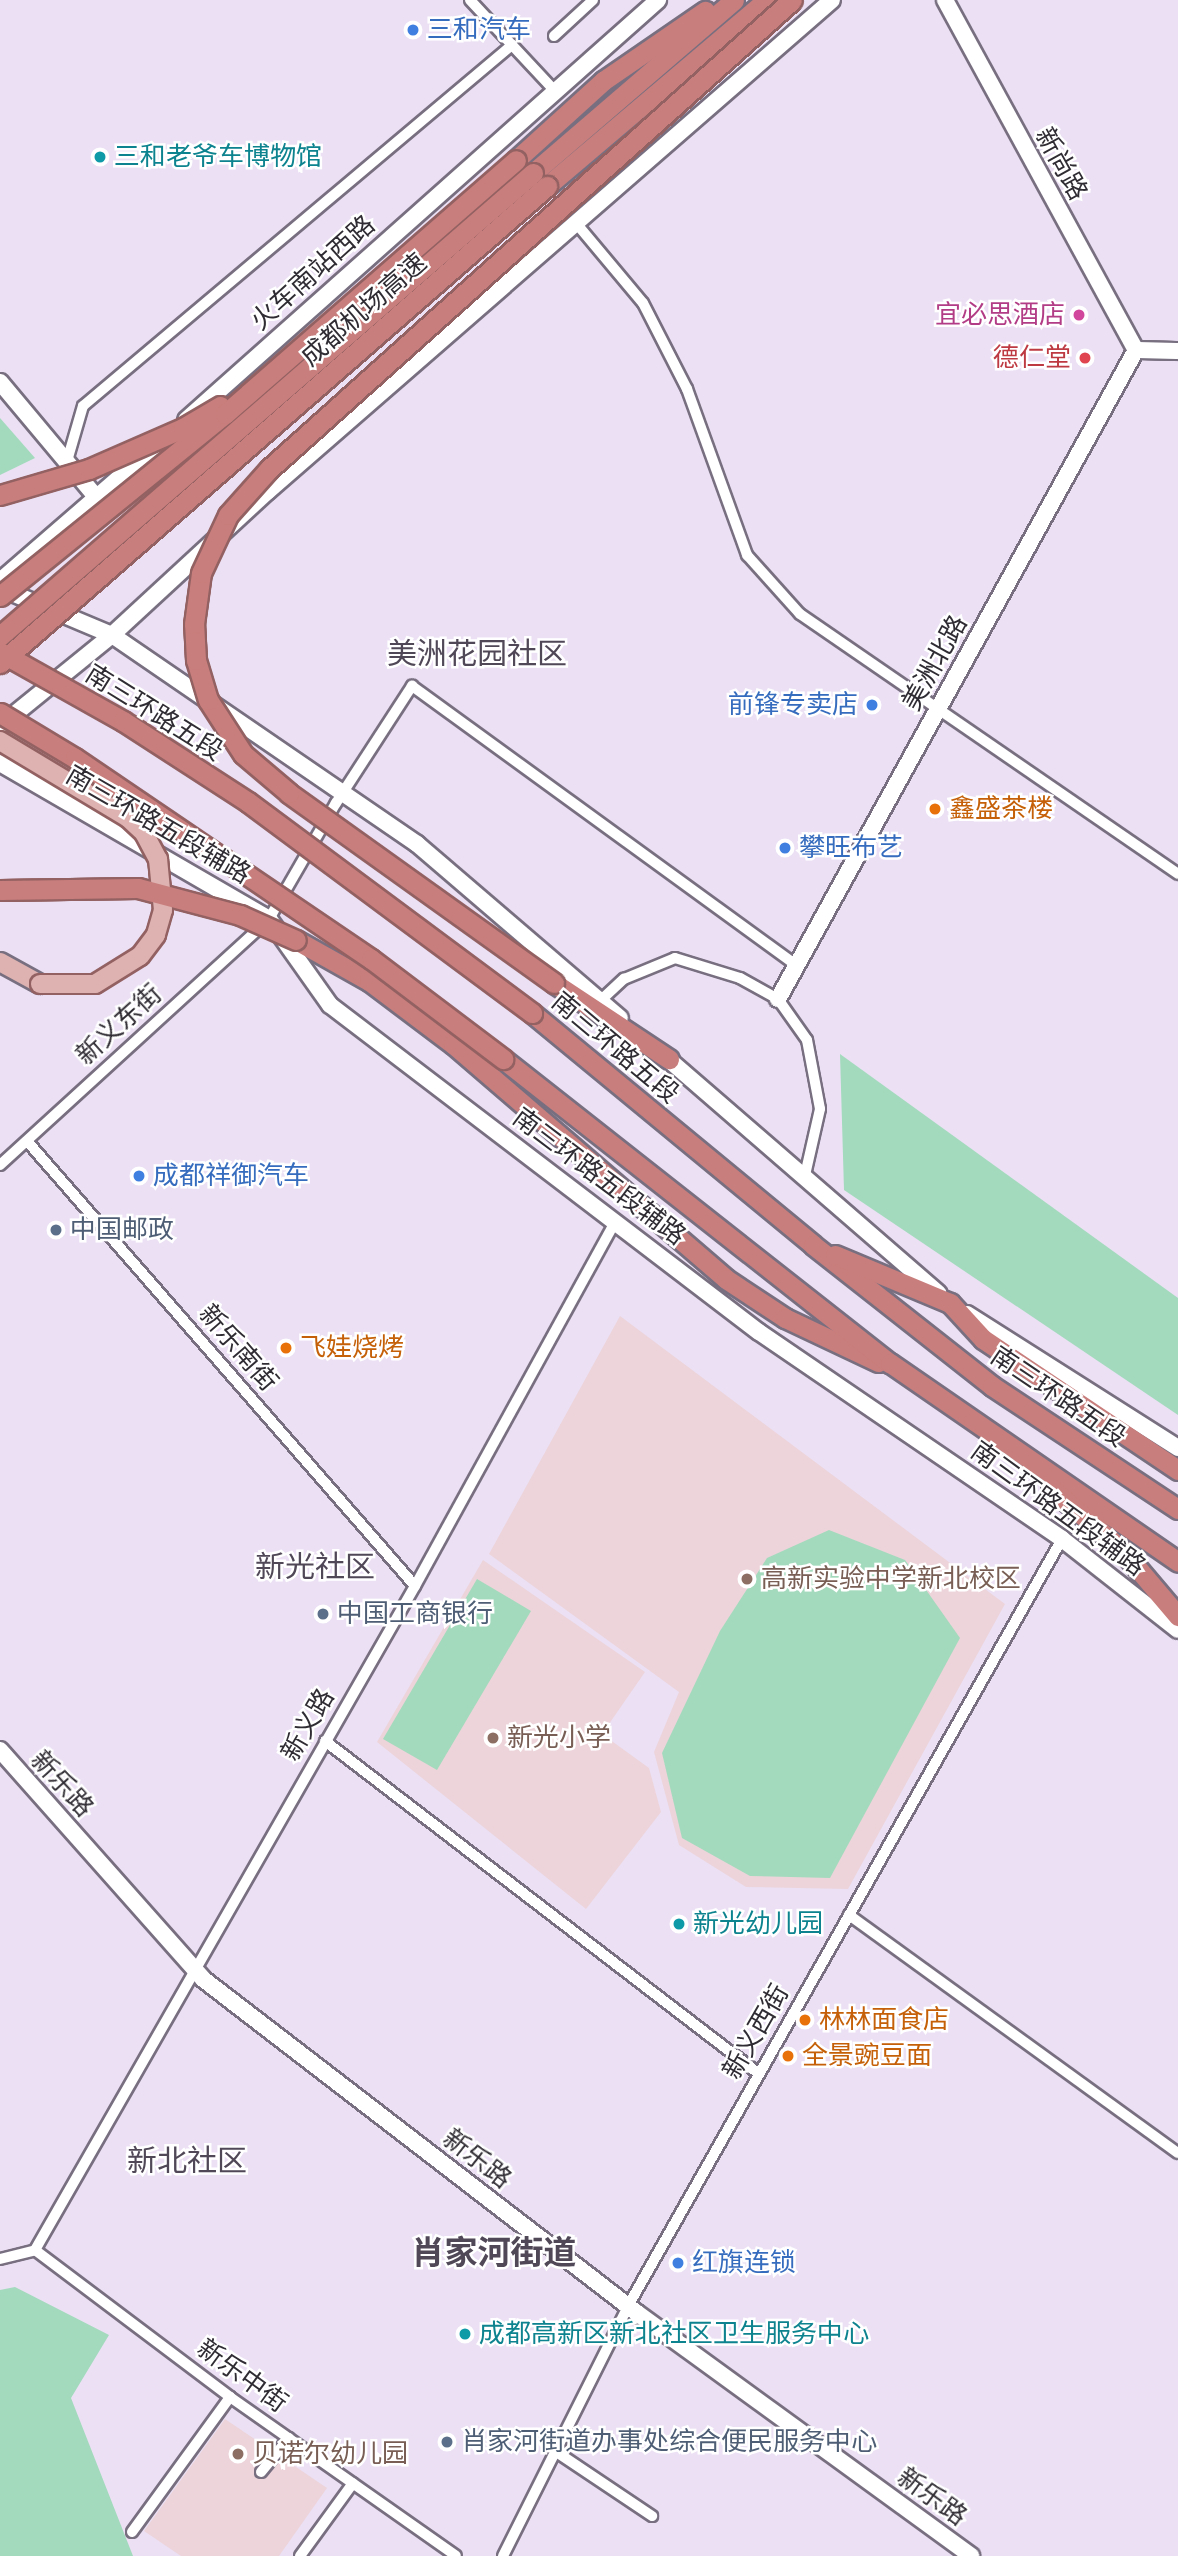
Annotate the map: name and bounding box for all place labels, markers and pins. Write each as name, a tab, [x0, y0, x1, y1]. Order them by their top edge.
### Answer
place label: 三和汽车	[427, 14, 531, 46]
marker: 三和汽车	[405, 22, 421, 38]
place label: 三和老爷车博物馆	[114, 141, 322, 173]
marker: 三和老爷车博物馆	[92, 149, 108, 165]
place label: 宜必思酒店	[935, 299, 1065, 331]
marker: 宜必思酒店	[1071, 307, 1087, 323]
place label: 德仁堂	[993, 342, 1071, 374]
marker: 德仁堂	[1077, 350, 1093, 366]
place label: 前锋专卖店	[728, 689, 858, 721]
marker: 前锋专卖店	[864, 697, 880, 713]
place label: 鑫盛茶楼	[949, 793, 1053, 825]
marker: 鑫盛茶楼	[927, 801, 943, 817]
place label: 攀旺布艺	[799, 832, 903, 864]
marker: 攀旺布艺	[777, 840, 793, 856]
place label: 成都祥御汽车	[153, 1160, 309, 1192]
marker: 成都祥御汽车	[131, 1168, 147, 1184]
place label: 中国邮政	[70, 1214, 174, 1246]
marker: 中国邮政	[48, 1222, 64, 1238]
place label: 飞娃烧烤	[300, 1332, 404, 1364]
marker: 飞娃烧烤	[278, 1340, 294, 1356]
place label: 高新实验中学新北校区	[761, 1563, 1021, 1595]
marker: 高新实验中学新北校区	[739, 1571, 755, 1587]
place label: 中国工商银行	[337, 1598, 493, 1630]
marker: 中国工商银行	[315, 1606, 331, 1622]
place label: 新光小学	[507, 1722, 611, 1754]
marker: 新光小学	[485, 1730, 501, 1746]
place label: 新光幼儿园	[693, 1908, 823, 1940]
marker: 新光幼儿园	[671, 1916, 687, 1932]
place label: 林林面食店	[819, 2004, 949, 2036]
marker: 林林面食店	[797, 2012, 813, 2028]
place label: 全景豌豆面	[802, 2040, 932, 2072]
marker: 全景豌豆面	[780, 2048, 796, 2064]
place label: 红旗连锁	[692, 2247, 796, 2279]
marker: 红旗连锁	[670, 2255, 686, 2271]
place label: 成都高新区新北社区卫生服务中心	[479, 2318, 869, 2350]
marker: 成都高新区新北社区卫生服务中心	[457, 2326, 473, 2342]
place label: 肖家河街道办事处综合便民服务中心	[461, 2426, 877, 2458]
marker: 肖家河街道办事处综合便民服务中心	[439, 2434, 455, 2450]
place label: 贝诺尔幼儿园	[252, 2438, 408, 2470]
marker: 贝诺尔幼儿园	[230, 2446, 246, 2462]

